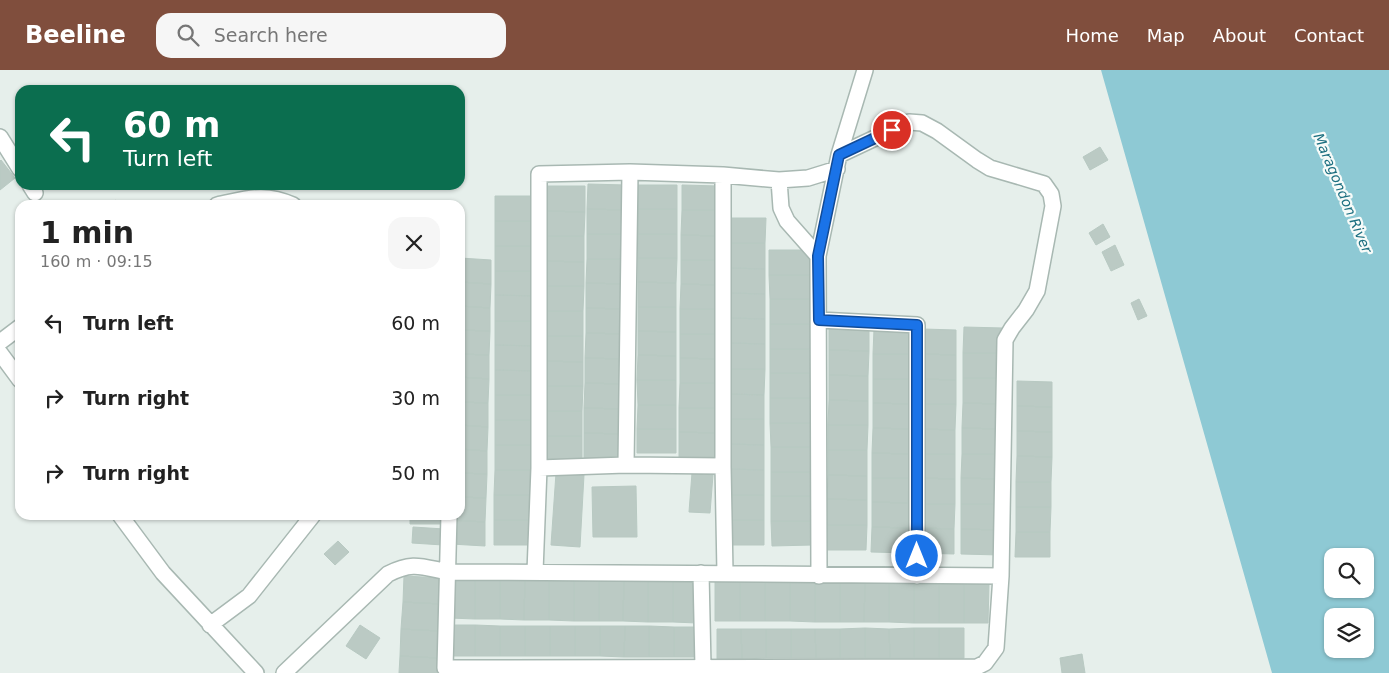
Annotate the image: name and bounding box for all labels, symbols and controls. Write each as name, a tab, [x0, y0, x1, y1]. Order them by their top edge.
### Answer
search box	[156, 13, 506, 58]
text: Beeline	[25, 21, 126, 49]
icon: search	[174, 21, 202, 49]
text: Search here	[214, 24, 328, 46]
text: Home	[1066, 25, 1119, 46]
text: Map	[1147, 25, 1185, 46]
text: About	[1213, 25, 1266, 46]
text: Contact	[1294, 25, 1364, 46]
icon: left	[40, 105, 105, 170]
text: 60 m	[123, 105, 220, 145]
pin	[871, 109, 913, 151]
icon: arrive	[878, 116, 906, 144]
water label: Maragondon River	[1311, 131, 1376, 256]
text: Turn left	[123, 146, 212, 171]
text: 1 min	[40, 215, 134, 250]
button: close	[388, 217, 440, 269]
text: 160 m · 09:15	[40, 252, 153, 271]
icon: left	[40, 309, 68, 337]
text: Turn left	[83, 312, 174, 334]
text: 60 m	[391, 312, 440, 334]
icon: right	[40, 384, 68, 412]
text: Turn right	[83, 387, 189, 409]
text: 30 m	[391, 387, 440, 409]
icon: right	[40, 459, 68, 487]
text: Turn right	[83, 462, 189, 484]
text: 50 m	[391, 462, 440, 484]
position arrow	[890, 529, 942, 581]
map controls	[1324, 548, 1374, 658]
button: search	[1324, 548, 1374, 598]
button: layers	[1324, 608, 1374, 658]

